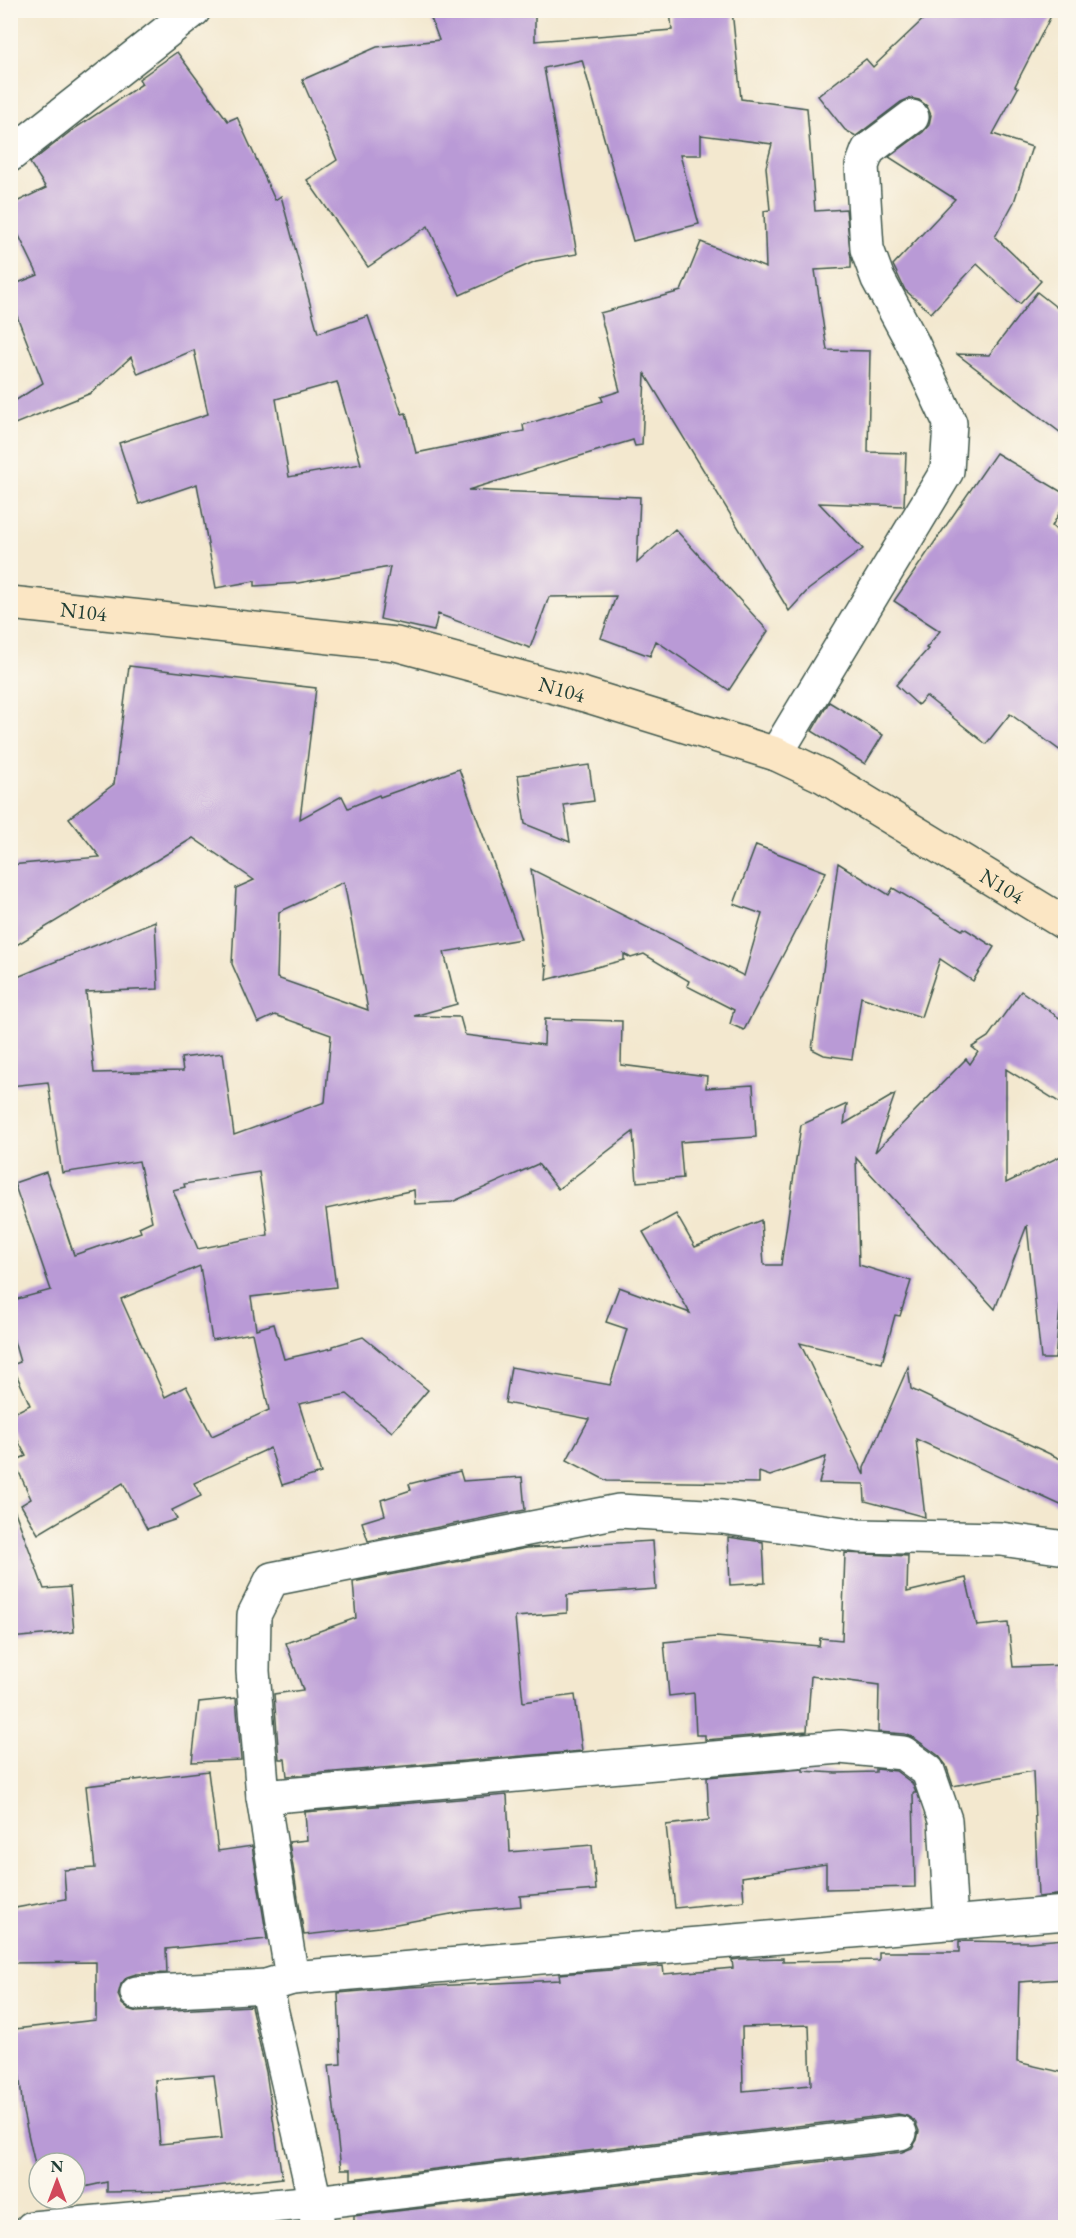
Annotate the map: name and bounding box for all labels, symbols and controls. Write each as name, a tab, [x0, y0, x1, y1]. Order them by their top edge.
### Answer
street label: N104	[59, 595, 109, 627]
street label: N104	[536, 670, 589, 708]
street label: N104	[976, 862, 1030, 910]
north arrow	[27, 2151, 87, 2211]
text: N	[51, 2156, 64, 2177]

